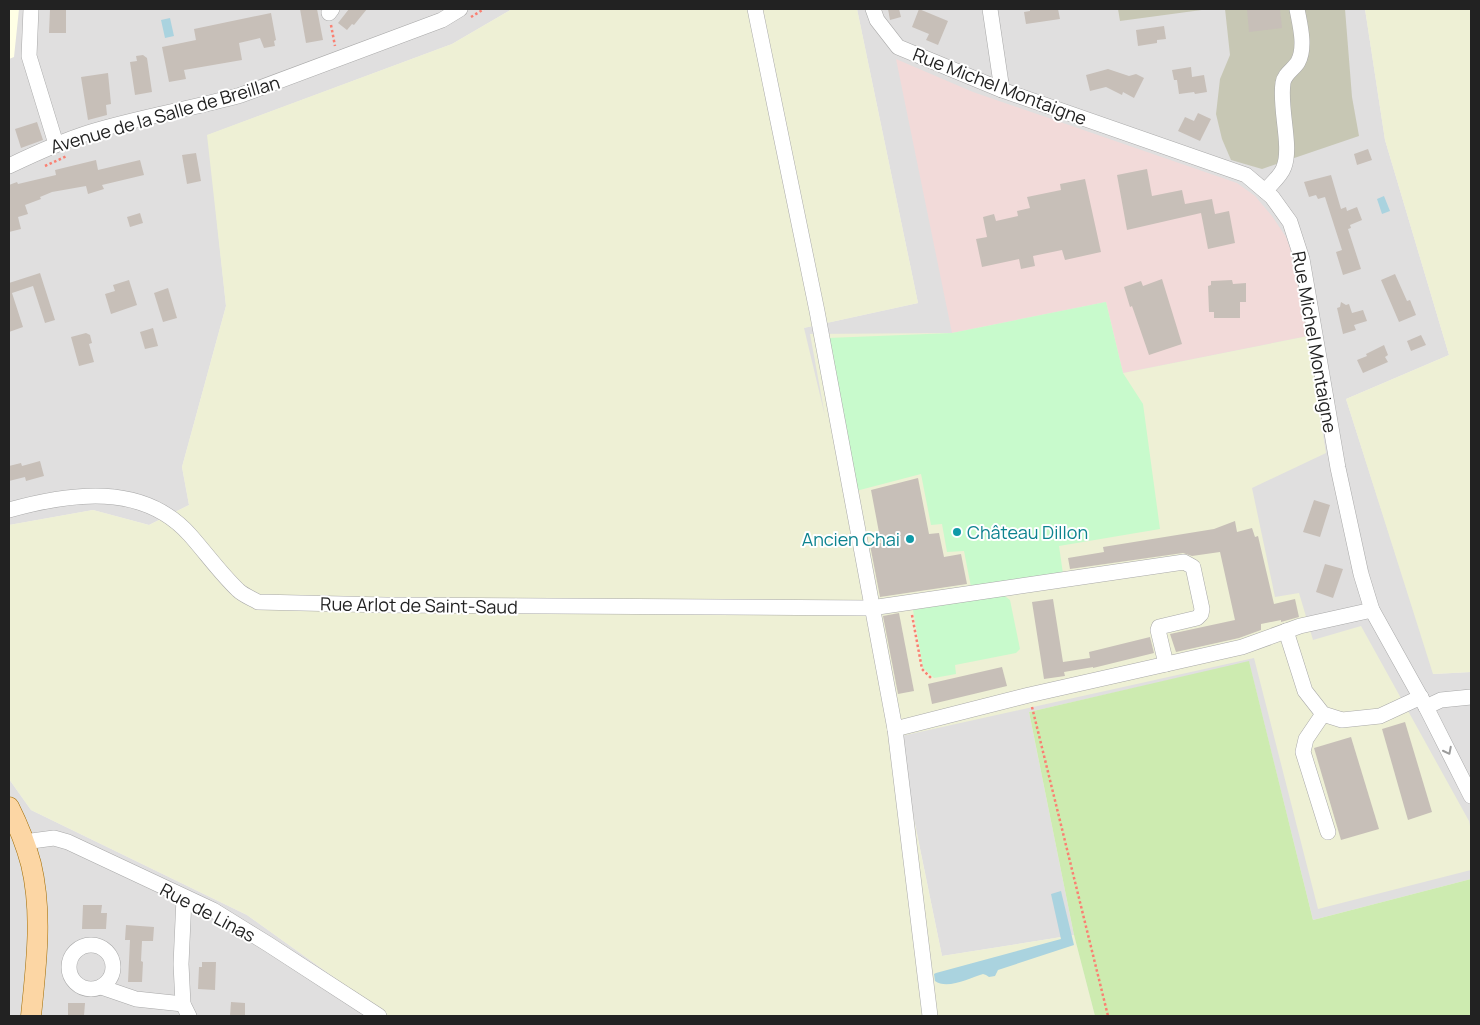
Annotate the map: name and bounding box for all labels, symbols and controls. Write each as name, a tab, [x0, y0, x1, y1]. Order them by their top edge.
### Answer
street label: Rue Michel Montaigne	[910, 42, 1090, 130]
street label: Avenue de la Salle de Breillan	[48, 70, 282, 158]
street label: Rue Michel Montaigne	[1287, 249, 1343, 435]
place label: Château Dillon	[967, 520, 1088, 544]
marker: Château Dillon	[951, 526, 963, 538]
place label: Ancien Chai	[802, 527, 900, 551]
marker: Ancien Chai	[904, 533, 916, 545]
street label: Rue Arlot de Saint-Saud	[320, 591, 518, 619]
one-way arrow	[1442, 745, 1452, 754]
street label: Rue de Linas	[156, 877, 260, 947]

